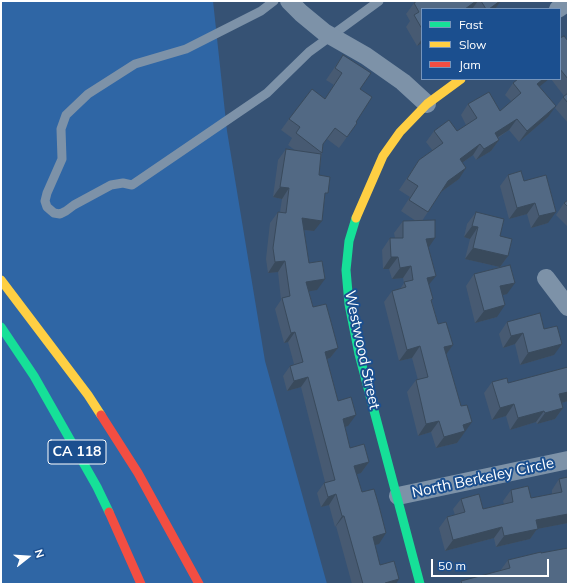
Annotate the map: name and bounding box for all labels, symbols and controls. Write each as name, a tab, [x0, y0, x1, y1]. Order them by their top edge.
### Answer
legend	[421, 8, 561, 80]
text: Fast	[459, 17, 483, 32]
text: Slow	[459, 37, 487, 52]
text: Jam	[459, 57, 481, 72]
street label: Westwood Street	[341, 289, 383, 411]
road number: CA 118	[48, 440, 106, 464]
street label: North Berkeley Circle	[410, 454, 556, 502]
north arrow	[8, 537, 48, 577]
text: N	[32, 547, 47, 560]
scale bar	[433, 551, 551, 577]
text: 50 m	[438, 558, 466, 573]

